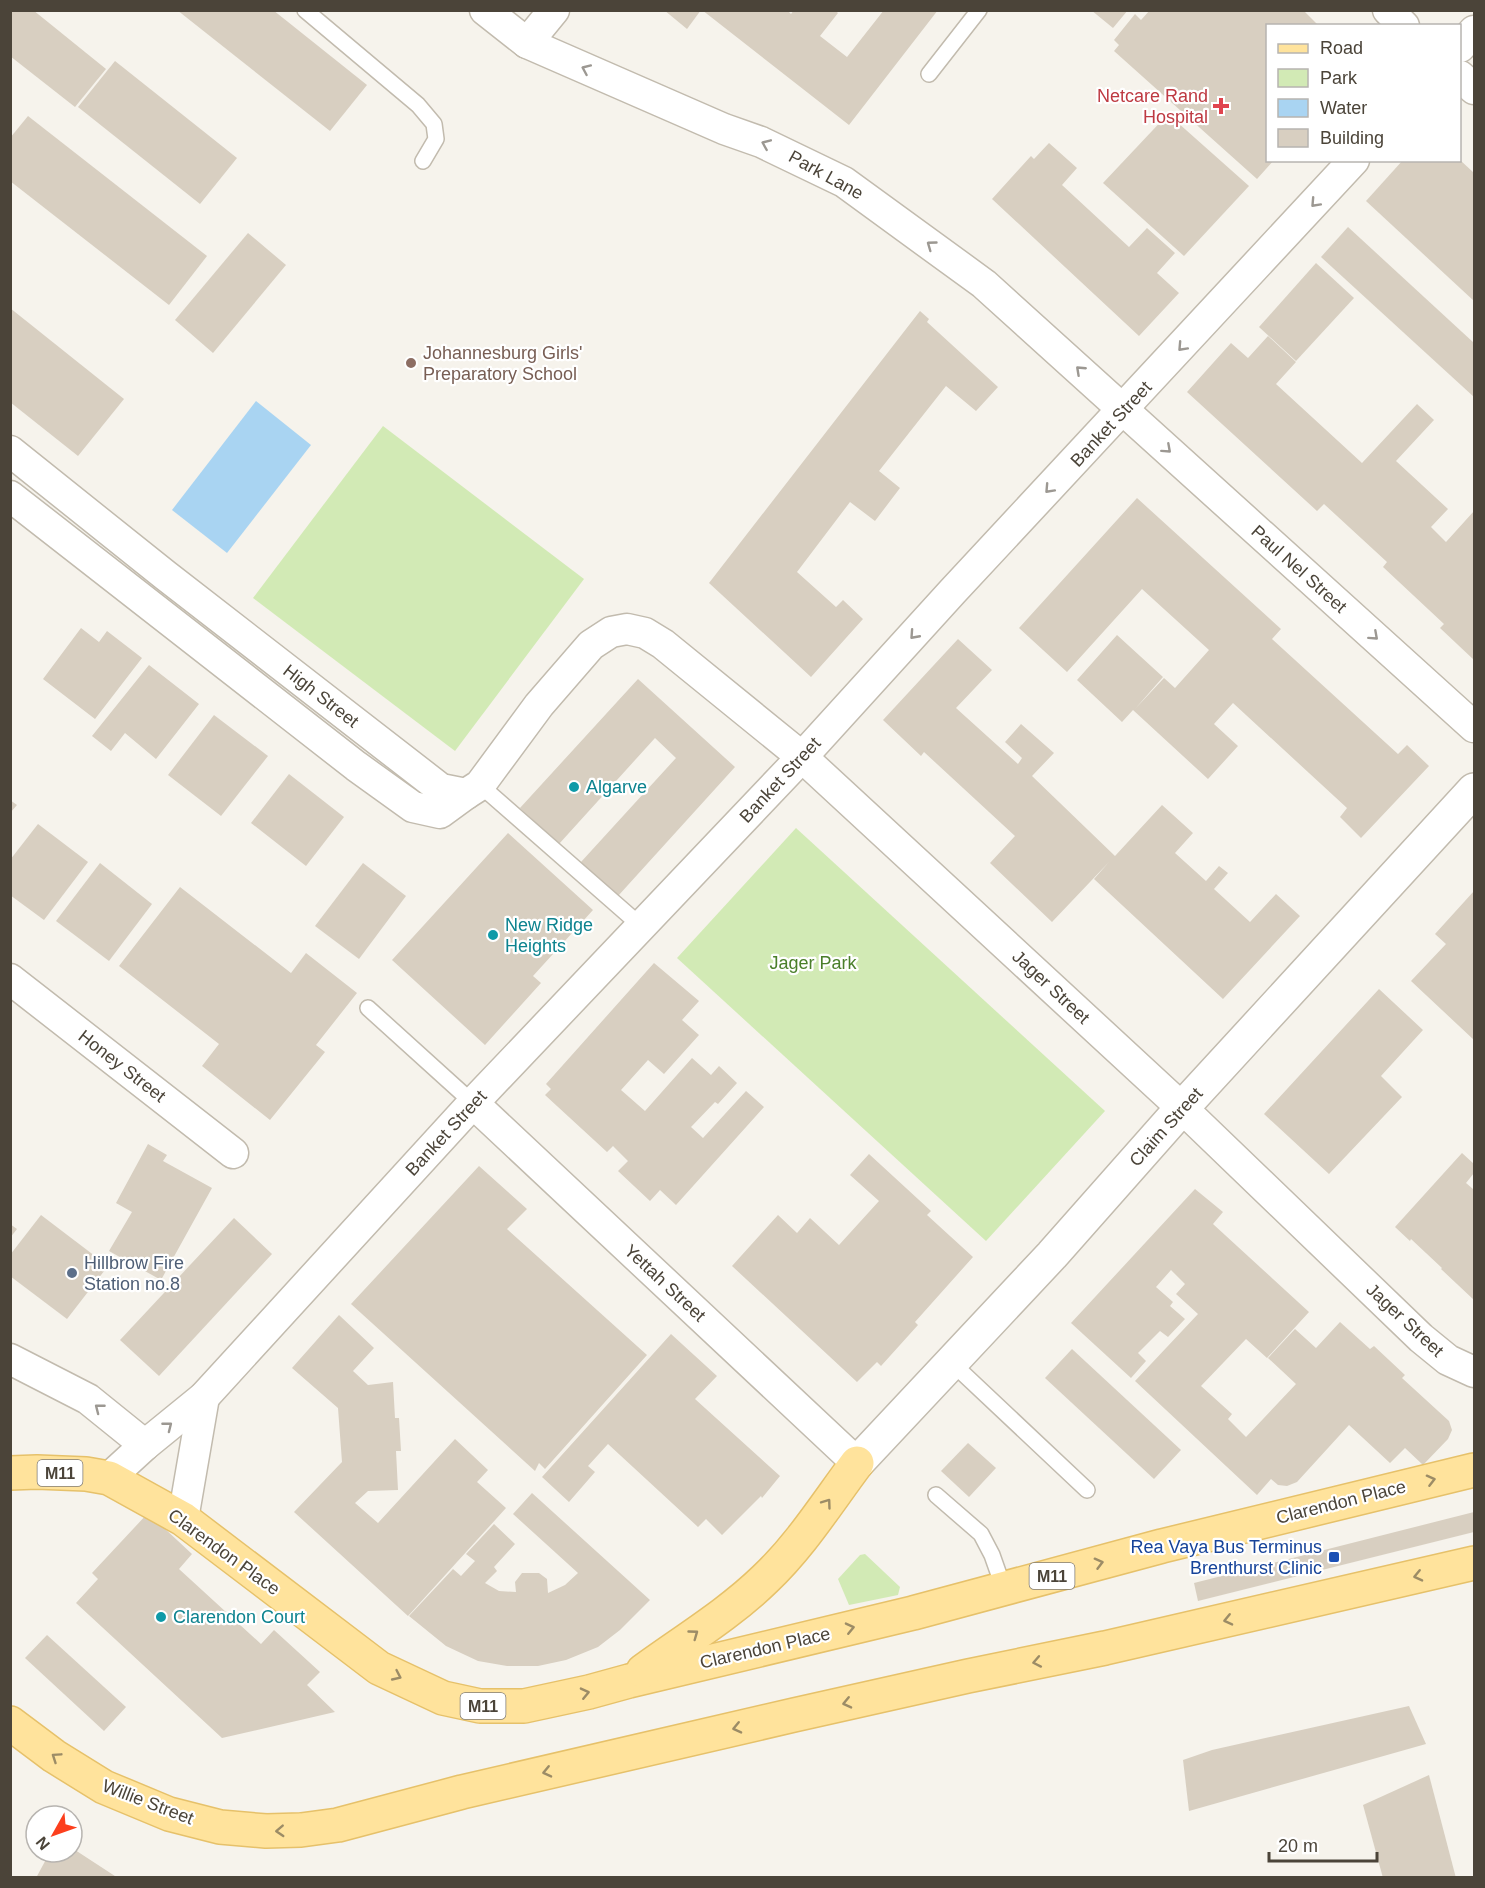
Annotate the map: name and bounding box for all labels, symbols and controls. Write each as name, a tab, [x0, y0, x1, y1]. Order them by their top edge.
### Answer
legend	[1266, 24, 1461, 162]
text: Road	[1320, 38, 1363, 58]
one-way arrow	[581, 64, 592, 76]
text: Park	[1320, 68, 1358, 88]
place label: Netcare Rand Hospital	[1097, 86, 1208, 127]
marker: Netcare Rand Hospital	[1212, 97, 1230, 115]
text: Water	[1320, 98, 1367, 118]
text: Building	[1320, 128, 1384, 148]
one-way arrow	[761, 139, 772, 151]
street label: Park Lane	[785, 146, 867, 204]
one-way arrow	[1311, 197, 1322, 207]
one-way arrow	[927, 242, 938, 253]
one-way arrow	[1178, 340, 1189, 350]
place label: Johannesburg Girls' Preparatory School	[423, 343, 583, 384]
marker: Johannesburg Girls' Preparatory School	[404, 356, 418, 370]
one-way arrow	[1077, 367, 1088, 378]
street label: Banket Street	[1066, 377, 1156, 471]
one-way arrow	[1160, 442, 1171, 453]
one-way arrow	[1045, 483, 1056, 493]
street label: Paul Nel Street	[1247, 521, 1351, 617]
one-way arrow	[910, 628, 921, 638]
one-way arrow	[1367, 629, 1378, 640]
street label: High Street	[279, 660, 363, 732]
street label: Banket Street	[735, 733, 825, 827]
place label: Algarve	[586, 777, 647, 797]
marker: Algarve	[567, 780, 581, 794]
place label: New Ridge Heights	[505, 915, 593, 956]
marker: New Ridge Heights	[486, 928, 500, 942]
street label: Jager Street	[1008, 946, 1094, 1028]
park label: Jager Park	[769, 953, 858, 973]
street label: Honey Street	[74, 1026, 170, 1106]
street label: Claim Street	[1125, 1084, 1207, 1170]
street label: Banket Street	[401, 1086, 491, 1180]
street label: Yettah Street	[620, 1240, 710, 1326]
place label: Hillbrow Fire Station no.8	[84, 1253, 184, 1294]
marker: Hillbrow Fire Station no.8	[65, 1266, 79, 1280]
street label: Jager Street	[1362, 1279, 1448, 1361]
one-way arrow	[95, 1404, 106, 1415]
one-way arrow	[162, 1422, 173, 1433]
road number: M11	[38, 1460, 82, 1486]
one-way arrow	[1426, 1475, 1436, 1488]
street label: Clarendon Place	[1274, 1476, 1408, 1528]
one-way arrow	[820, 1498, 831, 1509]
street label: Clarendon Place	[164, 1505, 284, 1599]
place label: Rea Vaya Bus Terminus Brenthurst Clinic	[1131, 1537, 1322, 1578]
marker: Rea Vaya Bus Terminus Brenthurst Clinic	[1327, 1550, 1341, 1564]
one-way arrow	[1094, 1558, 1104, 1570]
road number: M11	[1030, 1563, 1074, 1589]
one-way arrow	[1413, 1568, 1423, 1581]
place label: Clarendon Court	[173, 1607, 305, 1627]
marker: Clarendon Court	[154, 1610, 168, 1624]
one-way arrow	[1223, 1612, 1233, 1625]
street label: Clarendon Place	[698, 1623, 832, 1673]
one-way arrow	[845, 1623, 855, 1636]
one-way arrow	[687, 1630, 698, 1641]
one-way arrow	[1032, 1655, 1042, 1668]
one-way arrow	[390, 1669, 401, 1680]
one-way arrow	[580, 1687, 590, 1700]
road number: M11	[460, 1693, 506, 1719]
one-way arrow	[842, 1696, 852, 1709]
one-way arrow	[733, 1720, 743, 1733]
one-way arrow	[52, 1753, 63, 1764]
one-way arrow	[543, 1765, 553, 1778]
street label: Willie Street	[100, 1775, 196, 1829]
north arrow	[24, 1804, 84, 1864]
one-way arrow	[275, 1824, 284, 1837]
scale bar	[1269, 1825, 1377, 1863]
text: N	[33, 1833, 53, 1853]
text: 20 m	[1278, 1836, 1318, 1856]

